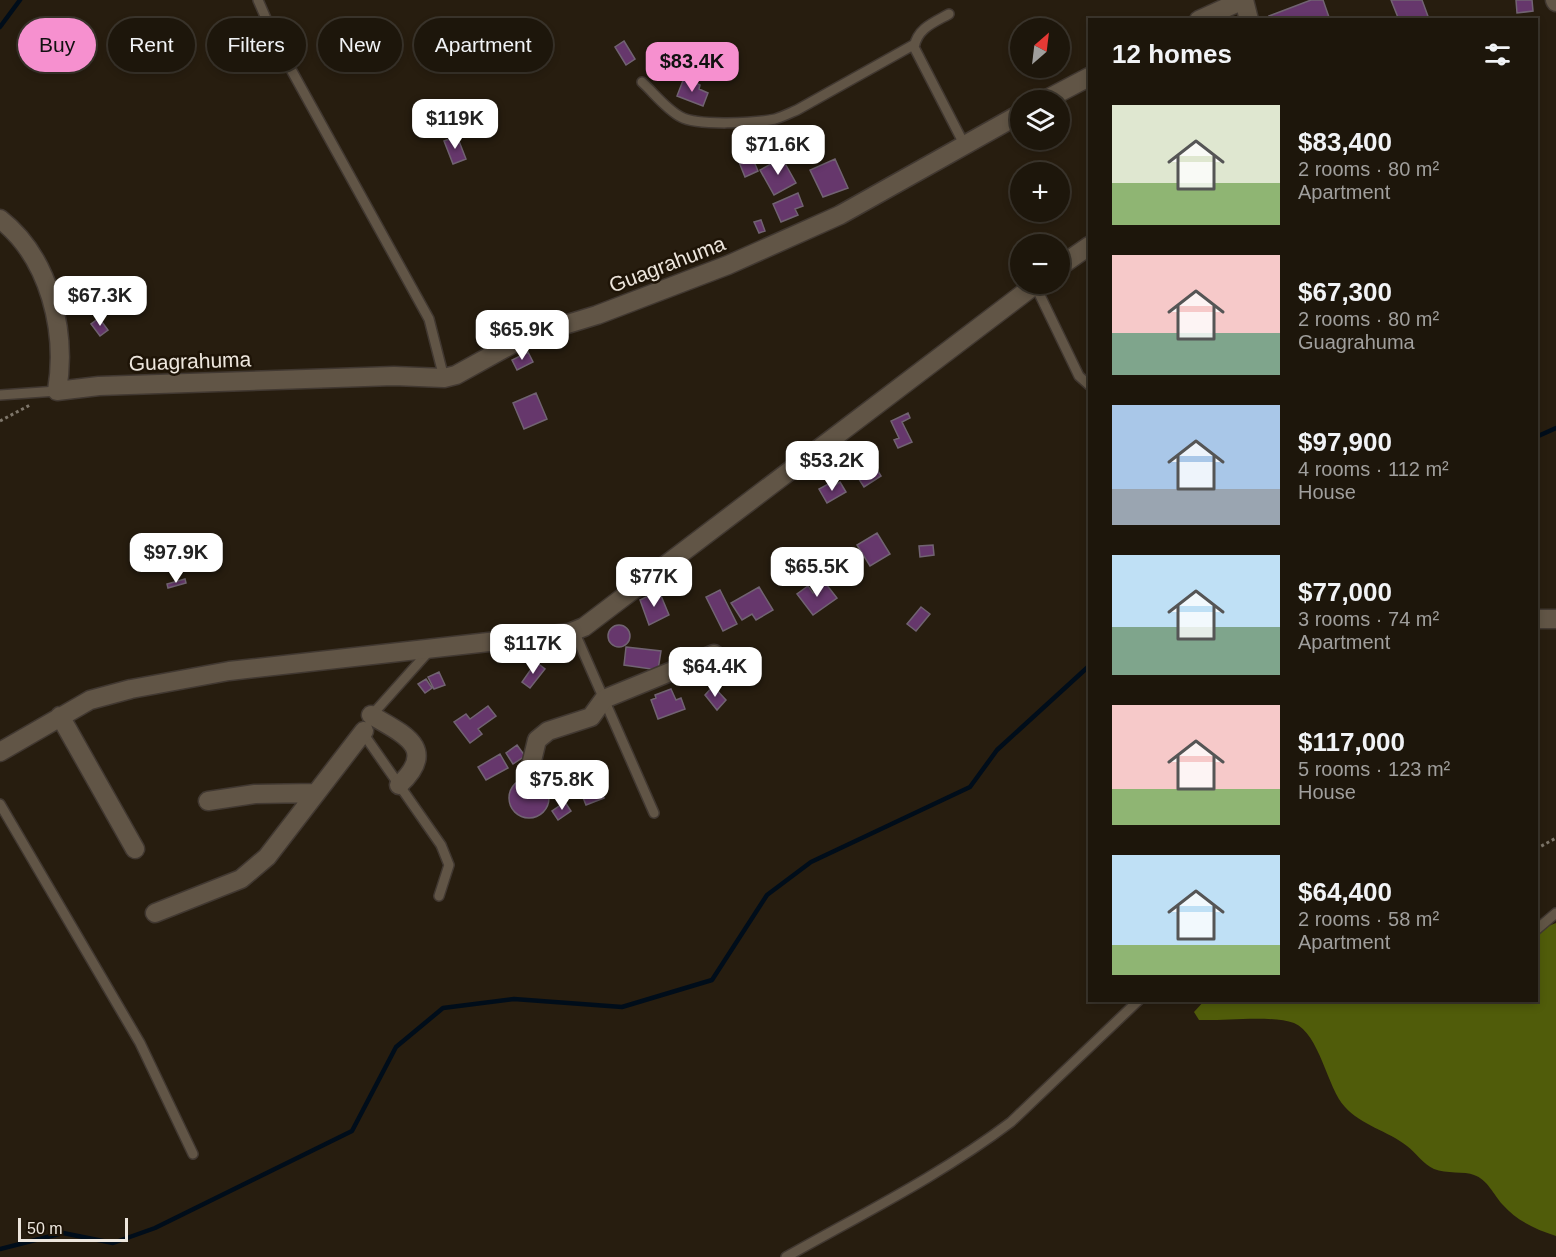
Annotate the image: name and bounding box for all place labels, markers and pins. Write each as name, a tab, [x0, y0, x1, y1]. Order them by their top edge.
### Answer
pin: $83.4K	[643, 42, 741, 93]
pin: $119K	[413, 99, 497, 150]
pin: $71.6K	[729, 125, 827, 176]
pin: $67.3K	[51, 276, 149, 327]
pin: $65.9K	[473, 310, 571, 361]
pin: $53.2K	[783, 441, 881, 492]
pin: $97.9K	[127, 533, 225, 584]
pin: $65.5K	[768, 547, 866, 598]
pin: $77K	[618, 557, 690, 608]
pin: $117K	[491, 624, 575, 675]
pin: $64.4K	[666, 647, 764, 698]
pin: $75.8K	[513, 760, 611, 811]

